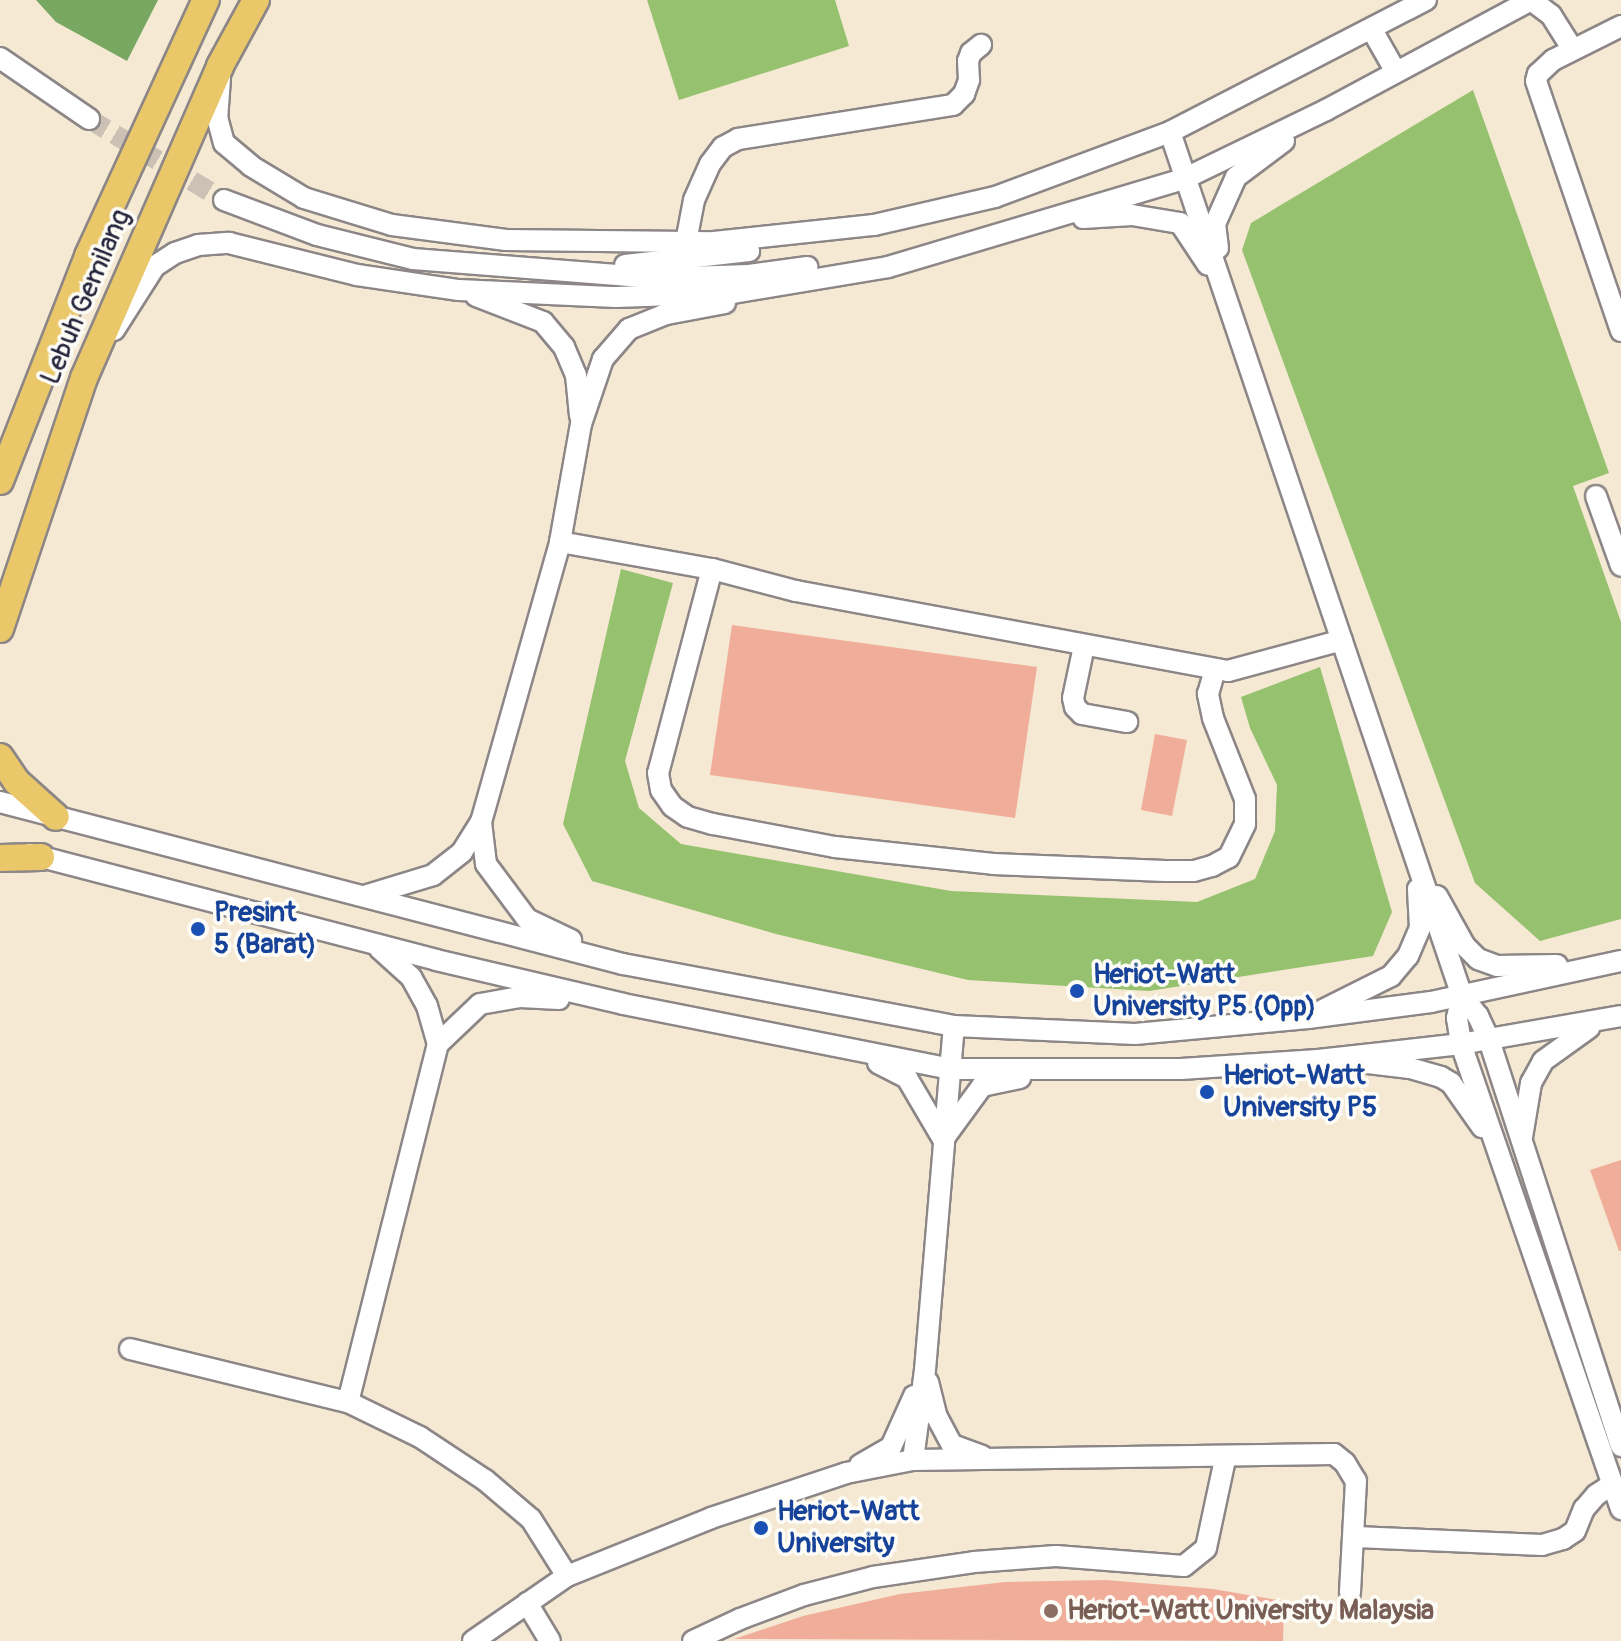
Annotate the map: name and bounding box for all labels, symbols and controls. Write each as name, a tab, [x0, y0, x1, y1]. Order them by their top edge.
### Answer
street label: Lebuh Gemilang	[34, 204, 138, 390]
place label: Presint 5 (Barat)	[214, 896, 316, 962]
marker: Presint 5 (Barat)	[189, 920, 207, 938]
place label: Heriot-Watt University P5 (Opp)	[1093, 958, 1316, 1024]
marker: Heriot-Watt University P5 (Opp)	[1068, 982, 1086, 1000]
place label: Heriot-Watt University P5	[1223, 1059, 1377, 1125]
marker: Heriot-Watt University P5	[1198, 1083, 1216, 1101]
place label: Heriot-Watt University	[777, 1495, 919, 1561]
marker: Heriot-Watt University	[752, 1519, 770, 1537]
place label: Heriot-Watt University Malaysia	[1067, 1594, 1434, 1628]
marker: Heriot-Watt University Malaysia	[1042, 1602, 1060, 1620]

